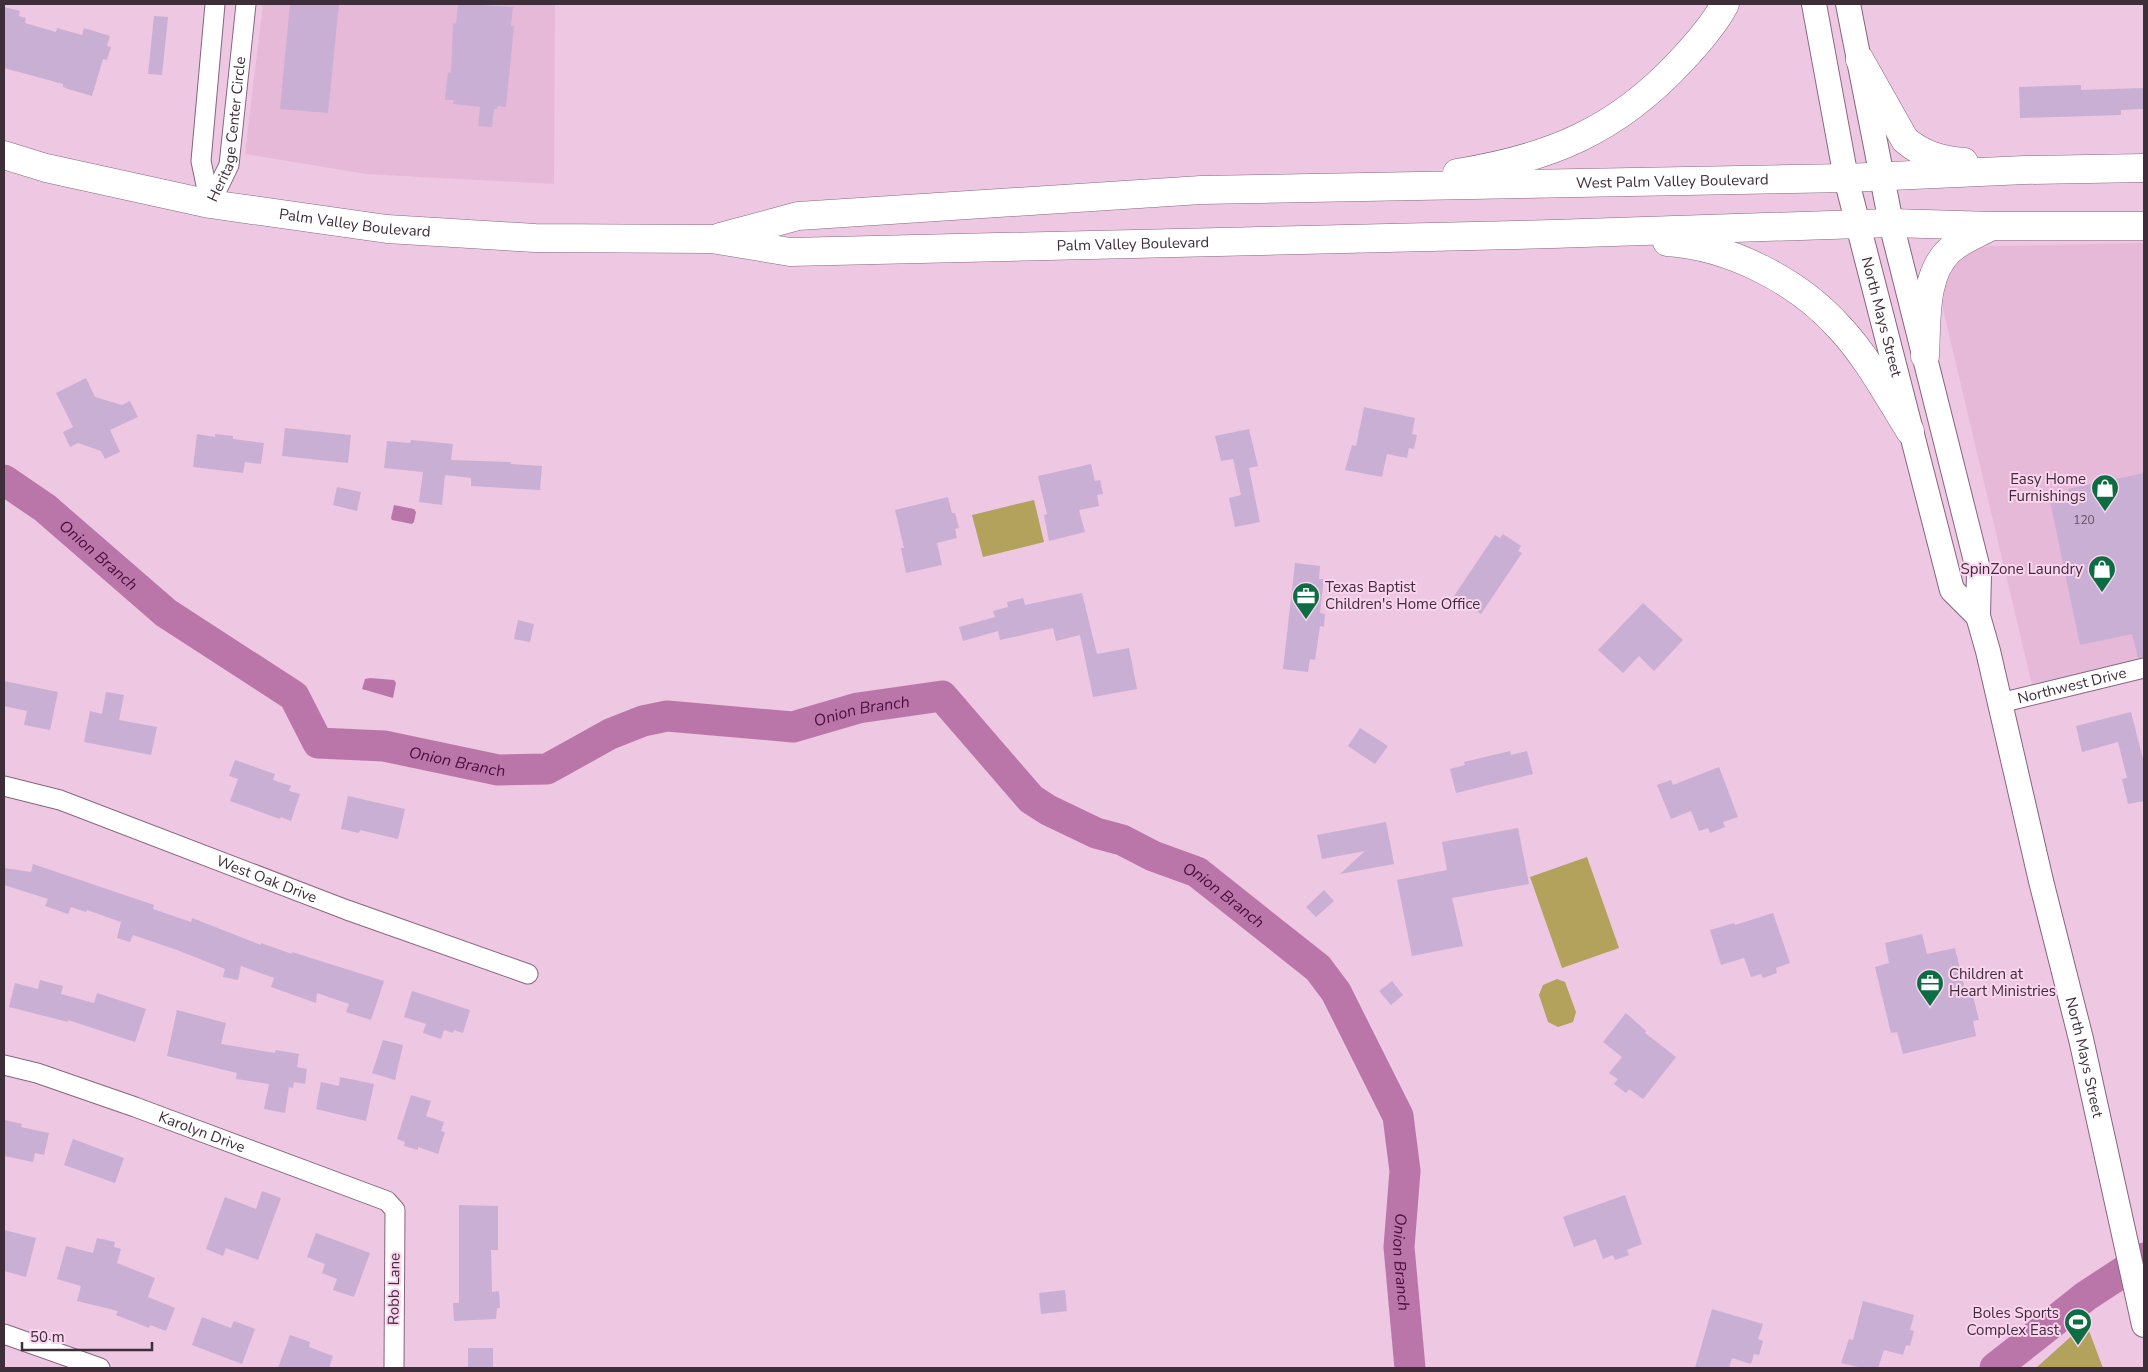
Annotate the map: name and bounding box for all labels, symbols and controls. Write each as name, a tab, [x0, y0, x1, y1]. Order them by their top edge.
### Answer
street label: Heritage Center Circle	[203, 56, 250, 205]
street label: West Palm Valley Boulevard	[1576, 169, 1769, 193]
street label: Palm Valley Boulevard	[278, 204, 431, 242]
street label: Palm Valley Boulevard	[1056, 232, 1209, 256]
street label: North Mays Street	[1857, 254, 1907, 379]
place label: Easy Home Furnishings	[2008, 469, 2086, 506]
shop icon: Easy Home Furnishings	[2090, 473, 2120, 512]
house number: 120	[2073, 512, 2095, 528]
water label: Onion Branch	[54, 515, 142, 596]
shop icon: SpinZone Laundry	[2087, 554, 2117, 593]
place label: SpinZone Laundry	[1960, 559, 2083, 579]
place label: Texas Baptist Children's Home Office	[1325, 577, 1480, 614]
office icon: Texas Baptist Children's Home Office	[1291, 581, 1321, 620]
street label: Northwest Drive	[2015, 663, 2128, 708]
water label: Onion Branch	[811, 691, 911, 732]
water label: Onion Branch	[407, 742, 505, 782]
street label: West Oak Drive	[213, 851, 320, 908]
water label: Onion Branch	[1180, 858, 1269, 933]
place label: Children at Heart Ministries	[1949, 964, 2056, 1001]
office icon: Children at Heart Ministries	[1915, 968, 1945, 1007]
street label: North Mays Street	[2061, 995, 2108, 1120]
street label: Karolyn Drive	[156, 1107, 248, 1157]
water label: Onion Branch	[1387, 1212, 1415, 1312]
street label: Robb Lane	[383, 1253, 405, 1325]
place label: Boles Sports Complex East	[1967, 1303, 2060, 1340]
sports icon: Boles Sports Complex East	[2063, 1307, 2093, 1346]
scale bar	[22, 1320, 152, 1352]
text: 50 m	[30, 1327, 65, 1347]

